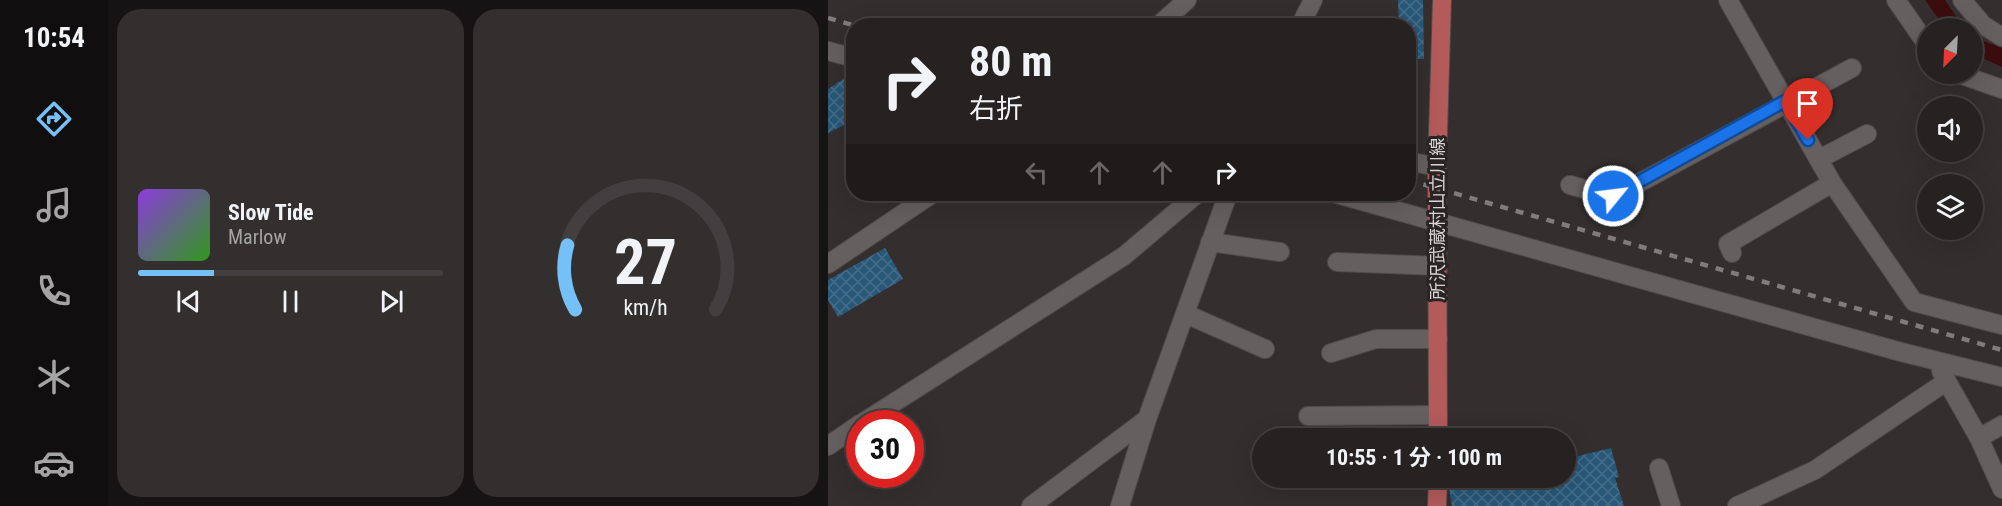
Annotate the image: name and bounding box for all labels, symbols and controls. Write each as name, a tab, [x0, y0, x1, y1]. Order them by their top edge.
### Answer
north arrow	[1917, 18, 1983, 84]
map controls	[1917, 18, 1983, 240]
text: 10:54	[23, 22, 85, 54]
text: 80 m	[969, 37, 1052, 86]
icon: right	[870, 42, 948, 120]
pin	[1782, 78, 1833, 140]
icon: arrive	[1791, 87, 1824, 120]
text: 右折	[969, 93, 1023, 125]
button: sound	[1917, 96, 1983, 162]
icon: directions	[33, 98, 75, 140]
street label: 所沢武蔵村山立川線	[1427, 138, 1448, 300]
icon: left	[1020, 156, 1053, 189]
icon: ahead	[1083, 156, 1116, 189]
icon: ahead	[1146, 156, 1179, 189]
icon: right	[1209, 156, 1242, 189]
position arrow	[1581, 164, 1645, 228]
button: layers	[1917, 174, 1983, 240]
icon: music	[33, 184, 75, 226]
text: Slow Tide	[228, 200, 314, 225]
text: Marlow	[228, 225, 286, 249]
text: 27	[614, 226, 677, 299]
icon: phone	[33, 270, 75, 312]
icon: previous	[172, 285, 205, 318]
icon: pause	[274, 285, 307, 318]
icon: next	[375, 285, 408, 318]
text: km/h	[624, 295, 668, 320]
icon: climate	[33, 356, 75, 398]
speed limit sign: 30	[846, 410, 924, 488]
icon: car	[33, 442, 75, 484]
text: 10:55 · 1 分 · 100 m	[1326, 445, 1502, 470]

